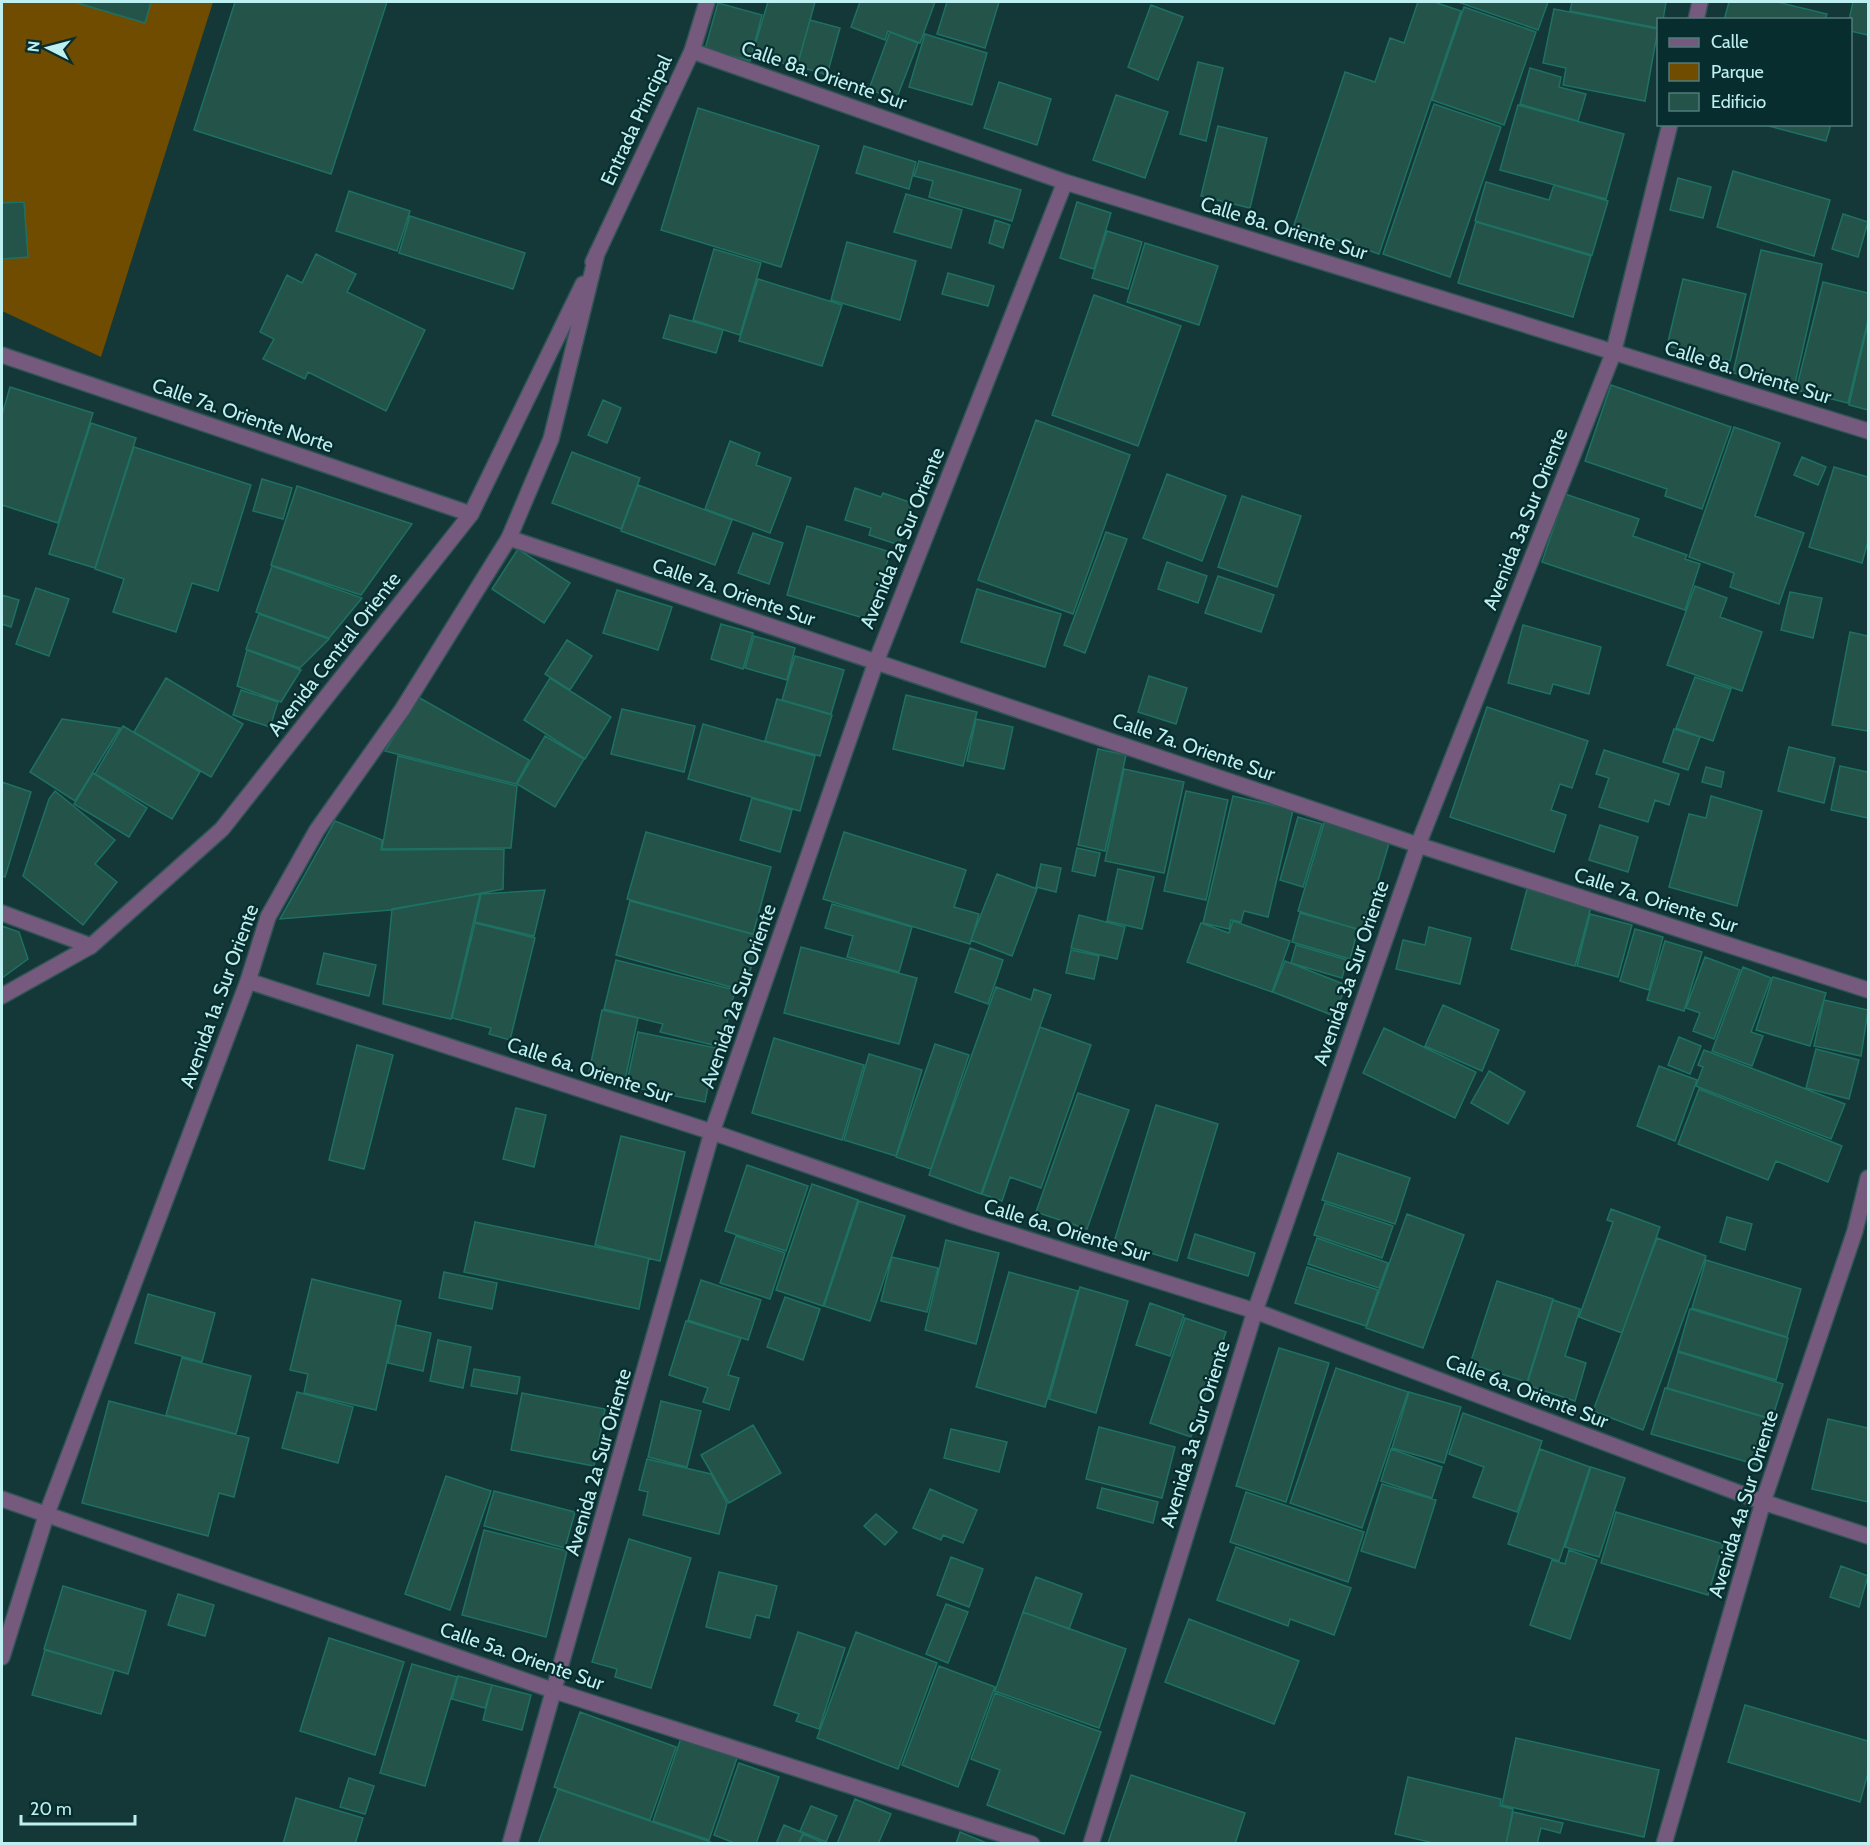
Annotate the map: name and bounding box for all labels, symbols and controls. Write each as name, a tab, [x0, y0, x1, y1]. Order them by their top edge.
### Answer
north arrow	[18, 18, 78, 78]
legend	[1657, 18, 1852, 126]
text: Calle	[1711, 31, 1748, 53]
street label: Calle 8a. Oriente Sur	[738, 35, 910, 115]
text: N	[24, 40, 44, 53]
street label: Entrada Principal	[595, 51, 677, 189]
text: Parque	[1711, 61, 1764, 83]
text: Edificio	[1711, 91, 1766, 113]
street label: Calle 8a. Oriente Sur	[1198, 191, 1371, 265]
street label: Calle 8a. Oriente Sur	[1662, 335, 1835, 409]
street label: Calle 7a. Oriente Norte	[149, 373, 337, 457]
street label: Avenida 3a Sur Oriente	[1478, 425, 1572, 613]
street label: Avenida 2a Sur Oriente	[855, 444, 949, 632]
street label: Calle 7a. Oriente Sur	[649, 553, 819, 631]
street label: Avenida Central Oriente	[263, 567, 405, 741]
street label: Calle 7a. Oriente Sur	[1109, 708, 1279, 786]
street label: Calle 7a. Oriente Sur	[1571, 862, 1741, 938]
street label: Avenida 3a Sur Oriente	[1308, 877, 1394, 1069]
street label: Avenida 1a. Sur Oriente	[175, 901, 263, 1091]
street label: Avenida 2a Sur Oriente	[695, 901, 781, 1091]
street label: Calle 6a. Oriente Sur	[504, 1032, 676, 1108]
street label: Calle 6a. Oriente Sur	[981, 1193, 1154, 1267]
street label: Avenida 3a Sur Oriente	[1155, 1338, 1235, 1530]
street label: Calle 6a. Oriente Sur	[1442, 1349, 1612, 1433]
street label: Avenida 2a Sur Oriente	[560, 1366, 636, 1558]
street label: Avenida 4a Sur Oriente	[1703, 1407, 1783, 1601]
street label: Calle 5a. Oriente Sur	[437, 1617, 608, 1696]
scale bar	[21, 1788, 135, 1826]
text: 20 m	[30, 1798, 72, 1820]

